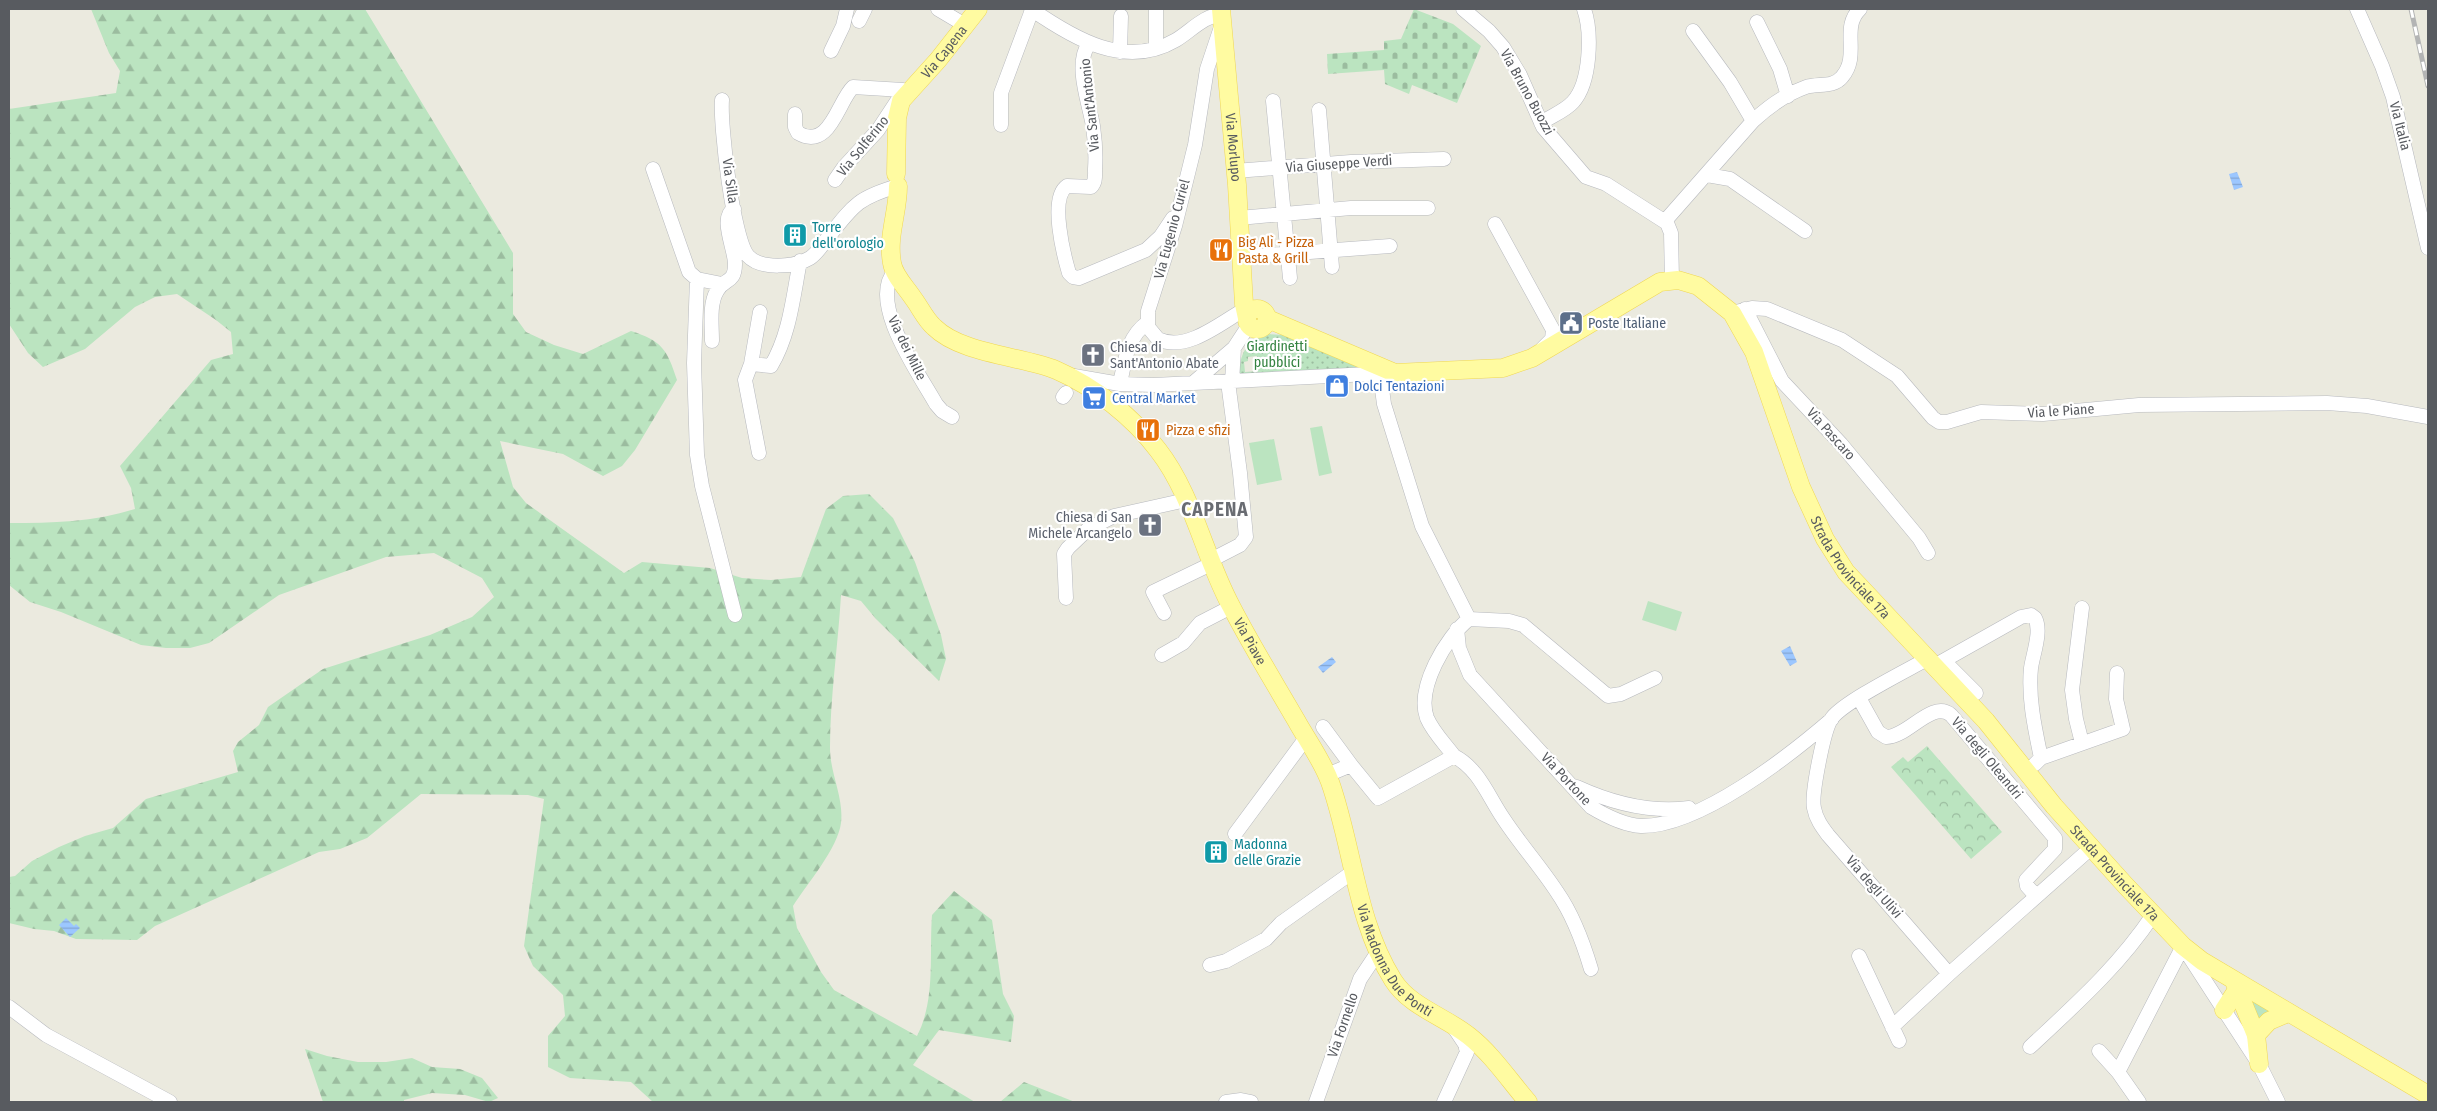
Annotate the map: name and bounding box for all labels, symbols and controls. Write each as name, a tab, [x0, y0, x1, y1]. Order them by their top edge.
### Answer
street label: Via Capena	[917, 22, 971, 82]
street label: Via Bruno Buozzi	[1496, 46, 1558, 138]
street label: Via Sant'Antonio	[1077, 58, 1103, 152]
street label: Via Italia	[2386, 100, 2414, 152]
street label: Via Solferino	[833, 112, 893, 180]
street label: Via Morlupo	[1222, 112, 1245, 183]
street label: Via Giuseppe Verdi	[1285, 152, 1393, 176]
street label: Via Silla	[718, 157, 742, 205]
street label: Via Eugenio Curiel	[1151, 177, 1194, 281]
place label: Torre dell'orologio	[812, 219, 884, 252]
building icon: Torre dell'orologio	[782, 222, 808, 248]
place label: Big Alì - Pizza Pasta & Grill	[1238, 234, 1314, 267]
restaurant icon: Big Alì - Pizza Pasta & Grill	[1208, 237, 1234, 263]
public building icon: Poste Italiane	[1558, 310, 1584, 336]
street label: Via dei Mille	[884, 313, 930, 383]
place label: Poste Italiane	[1588, 315, 1666, 332]
park label: Giardinetti pubblici	[1247, 338, 1307, 371]
place label: Chiesa di Sant'Antonio Abate	[1110, 339, 1219, 372]
church icon: Chiesa di Sant'Antonio Abate	[1080, 342, 1106, 368]
shop icon: Dolci Tentazioni	[1324, 373, 1350, 399]
place label: Dolci Tentazioni	[1354, 378, 1445, 395]
supermarket icon: Central Market	[1081, 385, 1107, 411]
place label: Central Market	[1112, 390, 1196, 407]
street label: Via le Piane	[2027, 400, 2095, 422]
street label: Via Pascaro	[1803, 404, 1859, 464]
restaurant icon: Pizza e sfizi	[1135, 417, 1161, 443]
place label: Pizza e sfizi	[1166, 422, 1230, 439]
district label: CAPENA	[1181, 498, 1249, 521]
place label: Chiesa di San Michele Arcangelo	[1028, 509, 1132, 542]
church icon: Chiesa di San Michele Arcangelo	[1137, 512, 1163, 538]
street label: Strada Provinciale 17a	[1807, 513, 1894, 622]
street label: Via Piave	[1230, 615, 1270, 668]
street label: Via degli Oleandri	[1948, 714, 2026, 802]
street label: Via Portone	[1537, 749, 1595, 809]
street label: Strada Provinciale 17a	[2067, 821, 2163, 925]
place label: Madonna delle Grazie	[1234, 836, 1301, 869]
building icon: Madonna delle Grazie	[1203, 839, 1229, 865]
street label: Via degli Ulivi	[1842, 852, 1906, 922]
street label: Via Madonna Due Ponti	[1354, 902, 1436, 1020]
street label: Via Fornello	[1324, 990, 1362, 1060]

